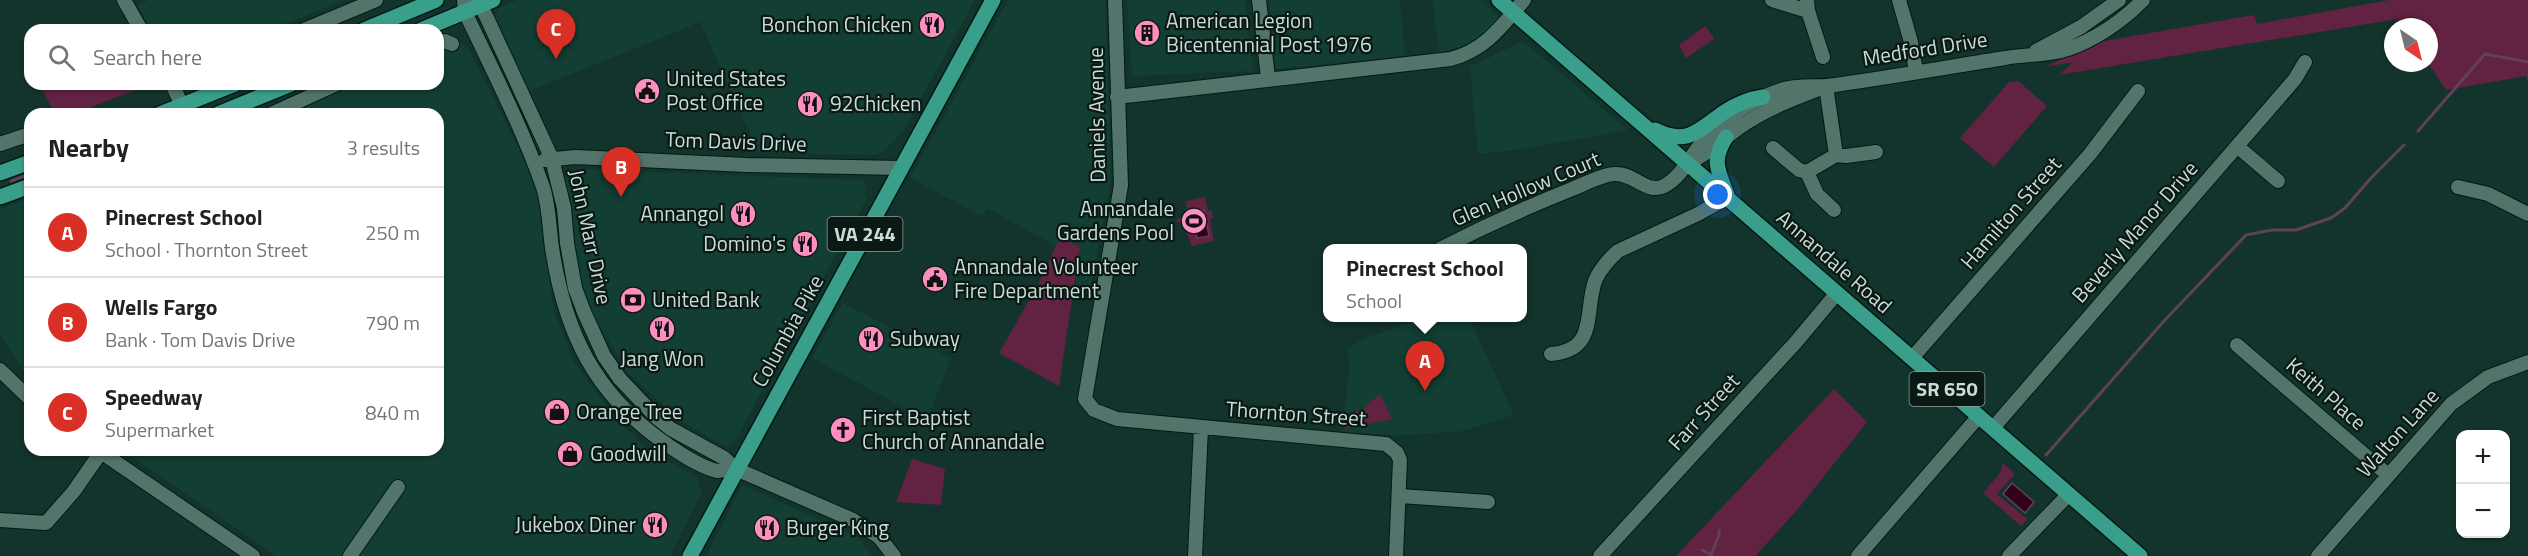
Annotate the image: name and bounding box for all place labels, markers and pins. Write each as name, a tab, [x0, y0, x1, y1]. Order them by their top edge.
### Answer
place label: American Legion Bicentennial Post 1976	[1166, 4, 1372, 60]
place label: Bonchon Chicken	[761, 8, 912, 40]
pin: C	[536, 10, 576, 59]
restaurant icon: Bonchon Chicken	[917, 10, 947, 40]
building icon: American Legion Bicentennial Post 1976	[1132, 18, 1162, 48]
place label: United States Post Office	[666, 62, 786, 118]
public building icon: United States Post Office	[632, 76, 662, 106]
place label: 92Chicken	[830, 87, 922, 119]
restaurant icon: 92Chicken	[795, 89, 825, 119]
pin: B	[602, 148, 640, 197]
place label: Annandale Gardens Pool	[1057, 192, 1174, 248]
place label: Annangol	[640, 197, 724, 229]
restaurant icon: Annangol	[728, 199, 758, 229]
sports icon: Annandale Gardens Pool	[1179, 206, 1209, 236]
place label: Domino's	[703, 227, 786, 259]
restaurant icon: Domino's	[790, 229, 820, 259]
place label: Annandale Volunteer Fire Department	[954, 250, 1138, 306]
public building icon: Annandale Volunteer Fire Department	[920, 264, 950, 294]
place label: United Bank	[652, 283, 760, 315]
bank icon: United Bank	[618, 285, 648, 315]
restaurant icon: Jang Won	[647, 314, 677, 344]
place label: Subway	[890, 322, 960, 354]
restaurant icon: Subway	[856, 324, 886, 354]
place label: Jang Won	[620, 342, 704, 374]
pin: A	[1406, 342, 1444, 391]
place label: Orange Tree	[576, 395, 682, 427]
shop icon: Orange Tree	[542, 397, 572, 427]
place label: First Baptist Church of Annandale	[862, 401, 1045, 457]
church icon: First Baptist Church of Annandale	[828, 415, 858, 445]
place label: Goodwill	[590, 437, 667, 469]
shop icon: Goodwill	[555, 439, 585, 469]
place label: Jukebox Diner	[515, 508, 636, 540]
restaurant icon: Jukebox Diner	[640, 510, 670, 540]
place label: Burger King	[786, 511, 889, 543]
restaurant icon: Burger King	[752, 513, 782, 543]

